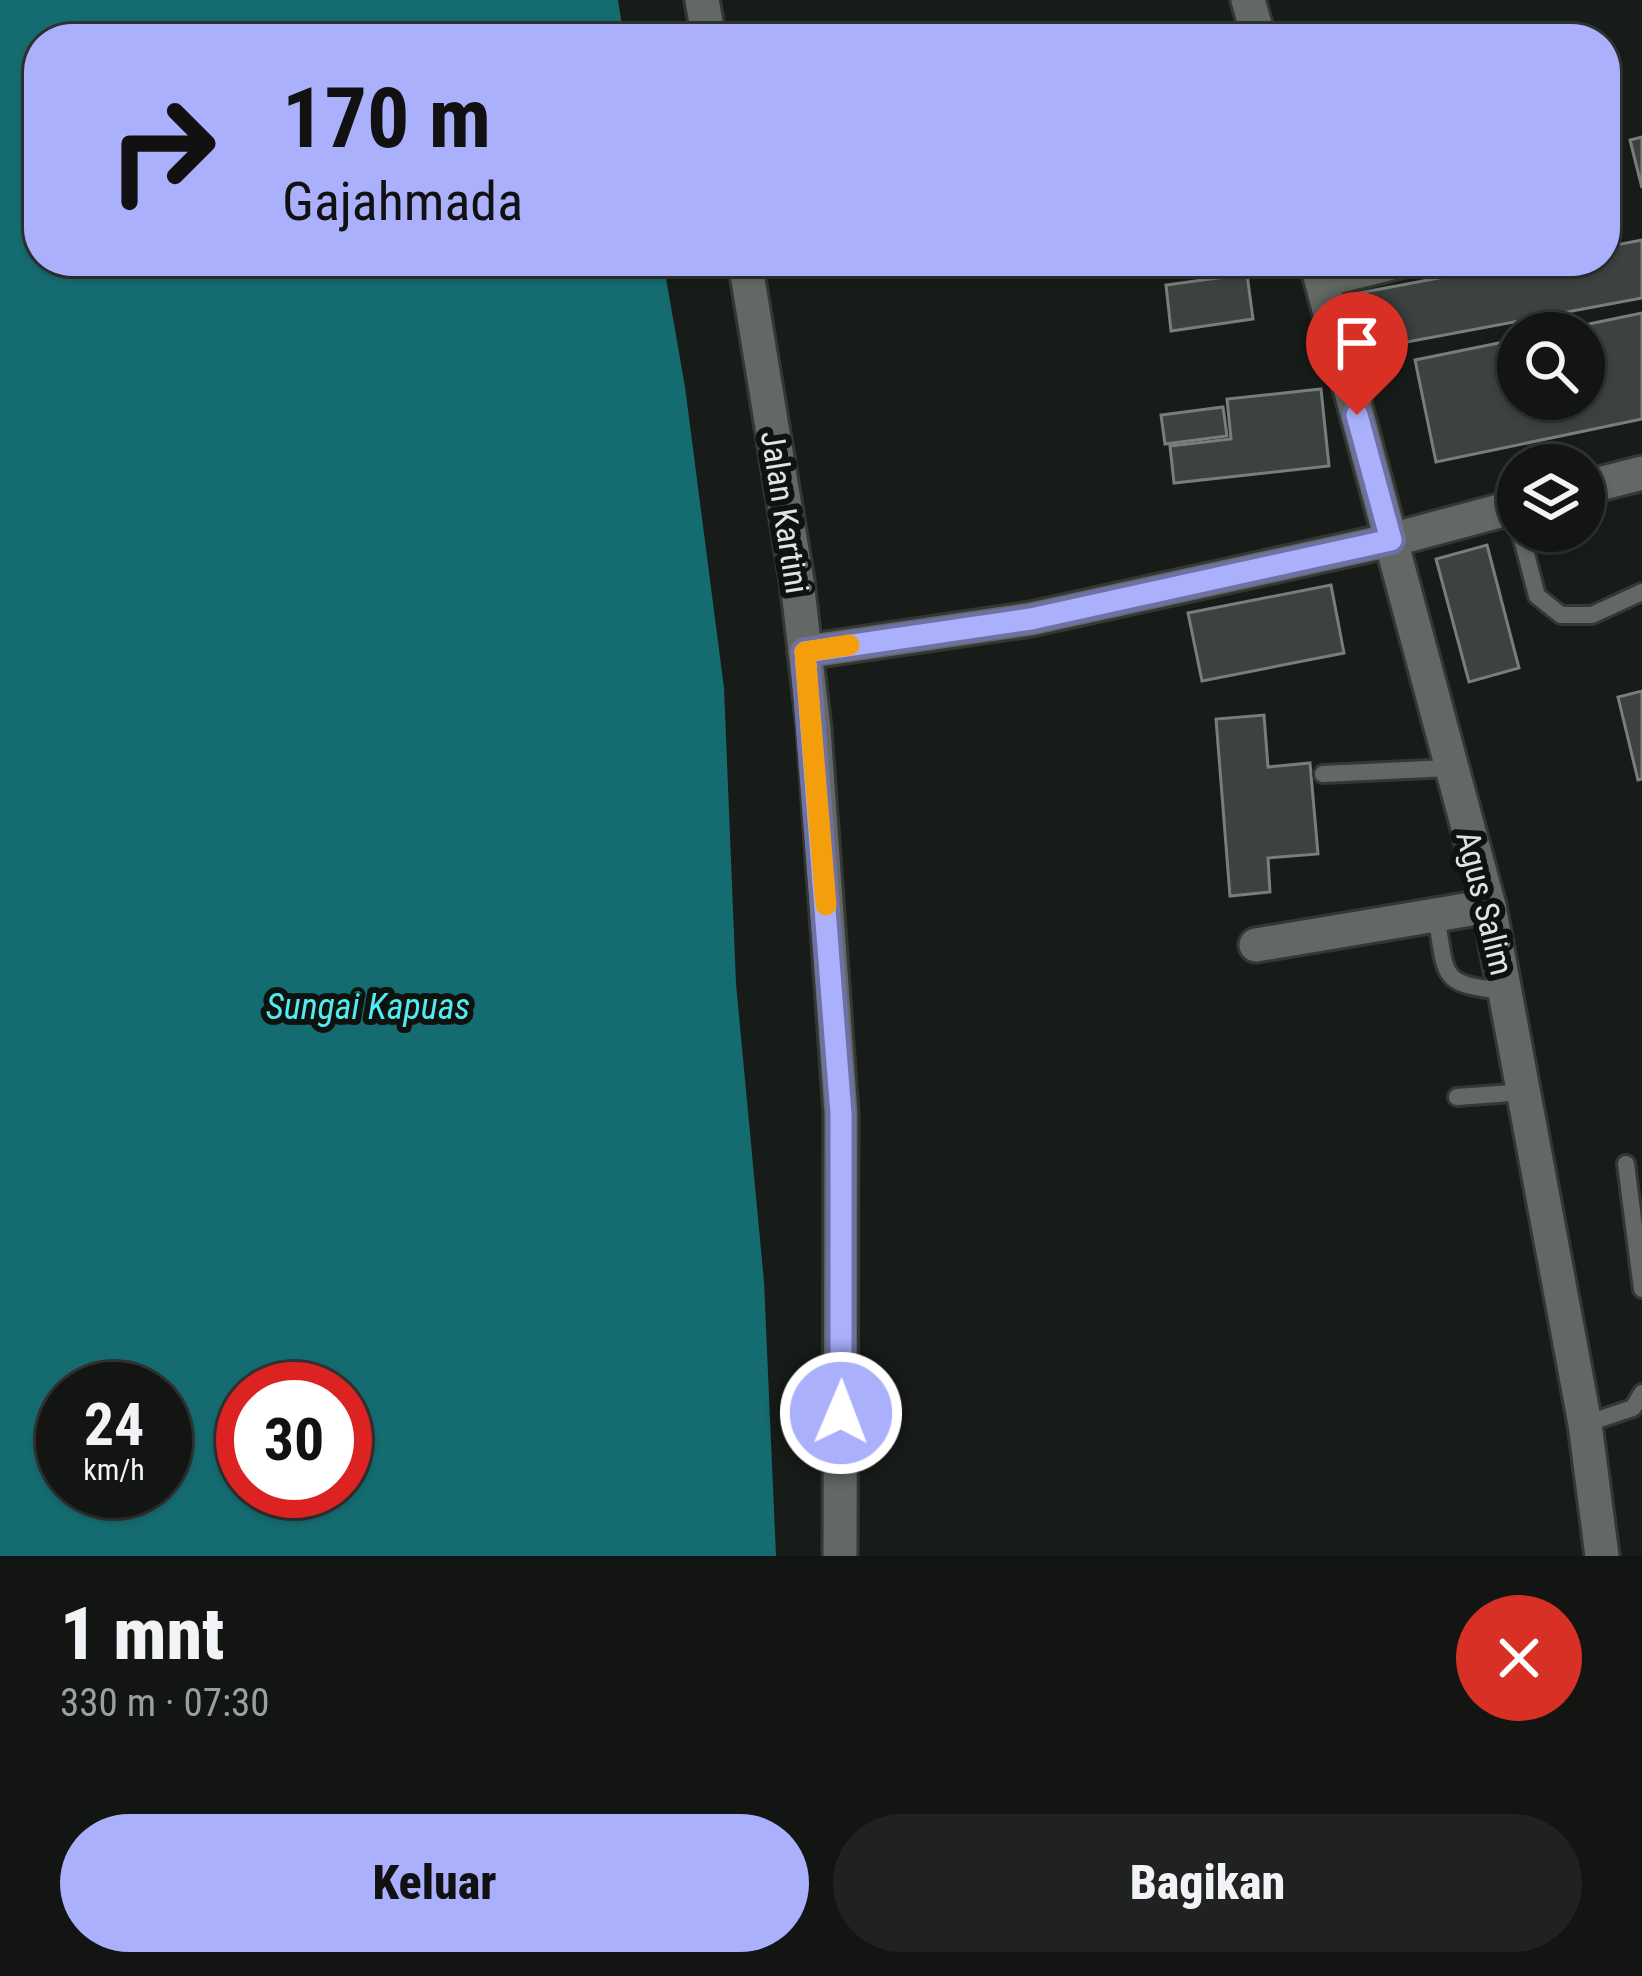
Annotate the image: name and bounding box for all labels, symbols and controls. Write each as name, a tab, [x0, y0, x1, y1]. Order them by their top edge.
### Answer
text: 170 m	[282, 69, 491, 168]
icon: right	[84, 72, 240, 228]
text: Gajahmada	[282, 170, 523, 233]
pin	[1306, 292, 1408, 415]
icon: arrive	[1324, 310, 1390, 376]
map controls	[1497, 312, 1605, 552]
button: search	[1497, 312, 1605, 420]
street label: Jalan Kartini	[753, 428, 817, 596]
button: layers	[1497, 444, 1605, 552]
street label: Agus Salim	[1448, 827, 1522, 979]
water label: Sungai Kapuas	[266, 986, 470, 1028]
position arrow	[778, 1350, 904, 1476]
speed limit sign: 30	[216, 1362, 372, 1518]
text: 24	[84, 1389, 144, 1460]
text: km/h	[83, 1452, 145, 1487]
text: 1 mnt	[60, 1592, 224, 1677]
button: close	[1456, 1595, 1582, 1721]
text: 330 m · 07:30	[60, 1680, 270, 1726]
button: Keluar	[60, 1814, 809, 1952]
button: Bagikan	[833, 1814, 1582, 1952]

